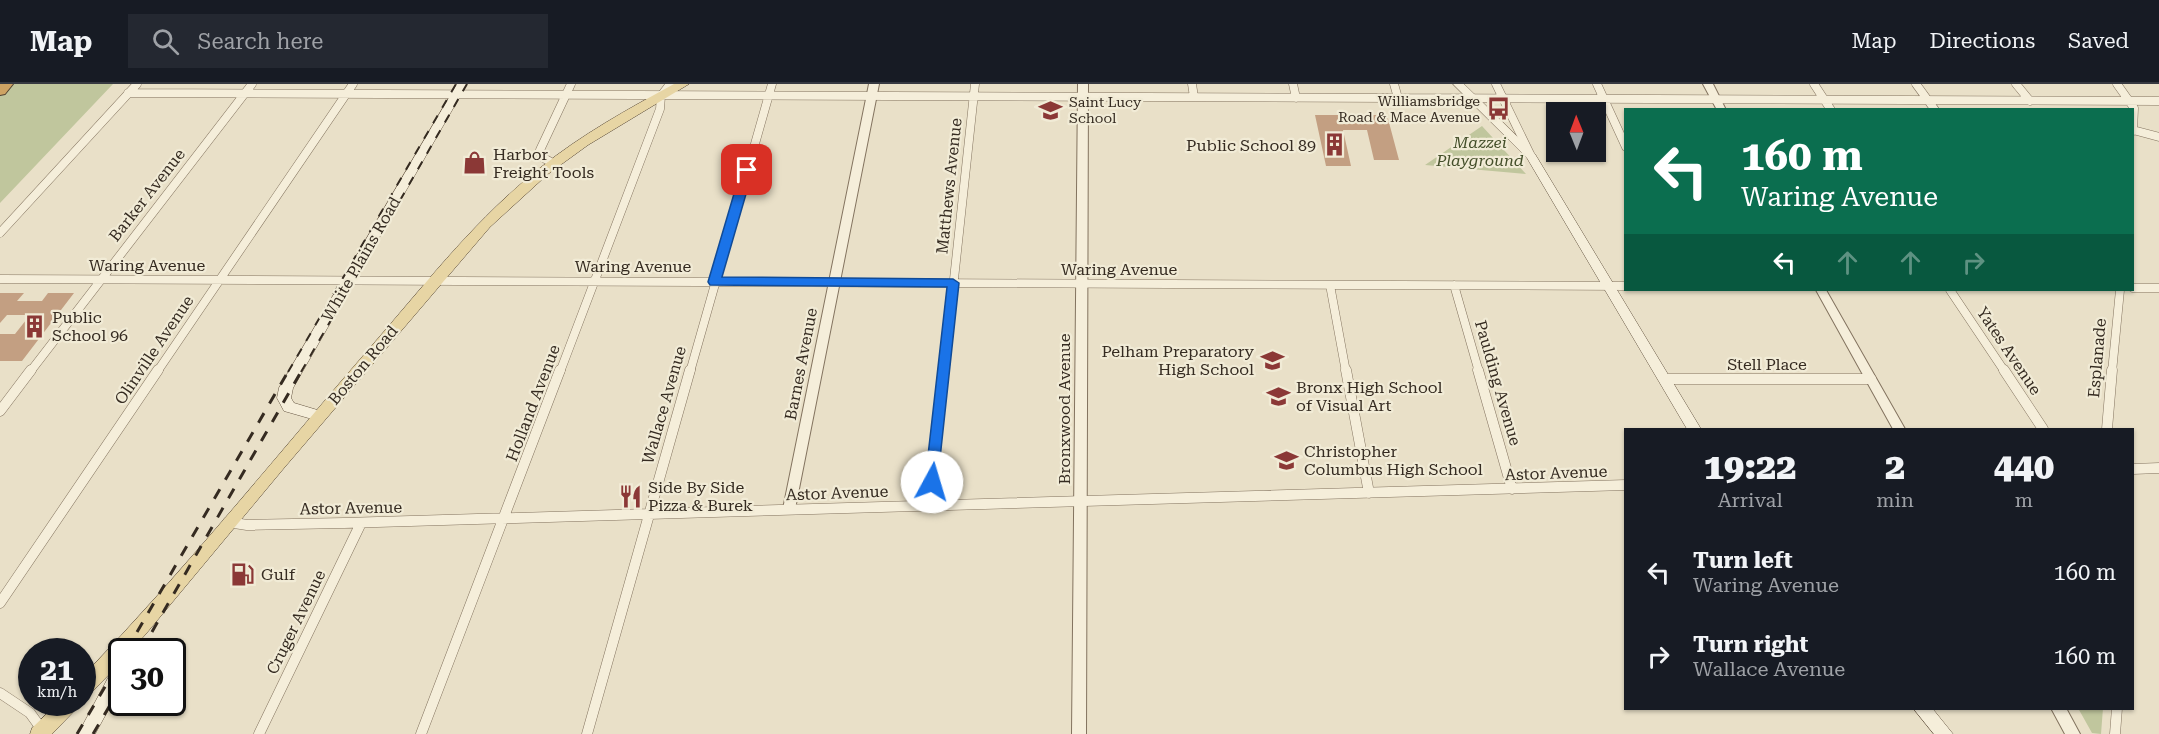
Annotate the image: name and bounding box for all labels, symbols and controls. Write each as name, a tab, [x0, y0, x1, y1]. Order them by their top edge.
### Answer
search box	[128, 14, 548, 68]
text: Map	[30, 25, 92, 58]
icon: search	[149, 25, 182, 58]
text: Search here	[197, 29, 323, 54]
text: Map	[1852, 29, 1896, 53]
text: Directions	[1929, 29, 2035, 53]
text: Saved	[2068, 29, 2129, 53]
place label: Williamsbridge Road & Mace Avenue	[1338, 93, 1480, 125]
place label: Saint Lucy School	[1069, 94, 1142, 126]
bus stop icon: Williamsbridge Road & Mace Avenue	[1485, 96, 1511, 122]
school or university icon: Saint Lucy School	[1038, 97, 1064, 123]
north arrow	[1546, 102, 1606, 162]
map controls	[1546, 102, 1606, 162]
street label: Matthews Avenue	[932, 117, 966, 255]
text: 160 m	[1741, 131, 1863, 180]
building icon: Public School 89	[1321, 132, 1347, 158]
icon: left	[1642, 132, 1720, 210]
park label: Mazzei Playground	[1435, 133, 1524, 170]
place label: Public School 89	[1186, 136, 1316, 155]
pin	[721, 144, 772, 195]
street label: Barker Avenue	[105, 145, 189, 245]
place label: Harbor Freight Tools	[493, 145, 594, 182]
shop icon: Harbor Freight Tools	[462, 150, 488, 176]
icon: arrive	[730, 153, 763, 186]
text: Waring Avenue	[1741, 181, 1938, 213]
street label: White Plains Road	[318, 193, 404, 325]
icon: left	[1768, 246, 1801, 279]
icon: ahead	[1831, 246, 1864, 279]
icon: ahead	[1894, 246, 1927, 279]
icon: right	[1957, 246, 1990, 279]
street label: Waring Avenue	[89, 256, 206, 275]
street label: Waring Avenue	[575, 257, 692, 276]
street label: Waring Avenue	[1061, 260, 1178, 279]
street label: Olinville Avenue	[111, 292, 198, 408]
street label: Yates Avenue	[1973, 303, 2045, 399]
street label: Barnes Avenue	[781, 306, 821, 422]
place label: Public School 96	[52, 308, 128, 345]
building icon: Public School 96	[21, 313, 47, 339]
street label: Esplanade	[2084, 317, 2110, 399]
street label: Paulding Avenue	[1471, 318, 1525, 448]
street label: Boston Road	[324, 322, 402, 408]
street label: Bronxwood Avenue	[1055, 333, 1074, 485]
street label: Holland Avenue	[502, 342, 564, 464]
place label: Pelham Preparatory High School	[1101, 342, 1255, 379]
street label: Wallace Avenue	[638, 344, 690, 466]
school or university icon: Pelham Preparatory High School	[1259, 347, 1285, 373]
street label: Stell Place	[1727, 355, 1807, 374]
place label: Bronx High School of Visual Art	[1296, 378, 1443, 415]
school or university icon: Bronx High School of Visual Art	[1265, 383, 1291, 409]
place label: Christopher Columbus High School	[1304, 442, 1483, 479]
text: 19:22	[1704, 446, 1796, 488]
text: 2	[1885, 446, 1905, 488]
text: 440	[1994, 446, 2054, 488]
school or university icon: Christopher Columbus High School	[1273, 447, 1299, 473]
position arrow	[900, 450, 964, 514]
street label: Astor Avenue	[1504, 462, 1608, 484]
place label: Side By Side Pizza & Burek	[648, 478, 753, 515]
street label: Astor Avenue	[785, 482, 889, 504]
restaurant icon: Side By Side Pizza & Burek	[617, 483, 643, 509]
text: Arrival	[1718, 488, 1783, 512]
text: min	[1876, 488, 1914, 512]
text: m	[2015, 488, 2033, 512]
street label: Astor Avenue	[300, 498, 403, 518]
text: Turn left	[1693, 548, 1793, 573]
icon: left	[1642, 556, 1675, 589]
text: 160 m	[2053, 560, 2116, 585]
fuel station icon: Gulf	[230, 561, 256, 587]
place label: Gulf	[261, 565, 296, 584]
street label: Cruger Avenue	[263, 567, 330, 677]
text: Waring Avenue	[1693, 573, 1839, 597]
text: Turn right	[1693, 632, 1808, 657]
speed limit sign: 30	[108, 638, 186, 716]
icon: right	[1642, 640, 1675, 673]
text: 160 m	[2053, 644, 2116, 669]
text: 21	[40, 652, 74, 687]
text: Wallace Avenue	[1693, 657, 1845, 681]
text: km/h	[37, 683, 77, 701]

